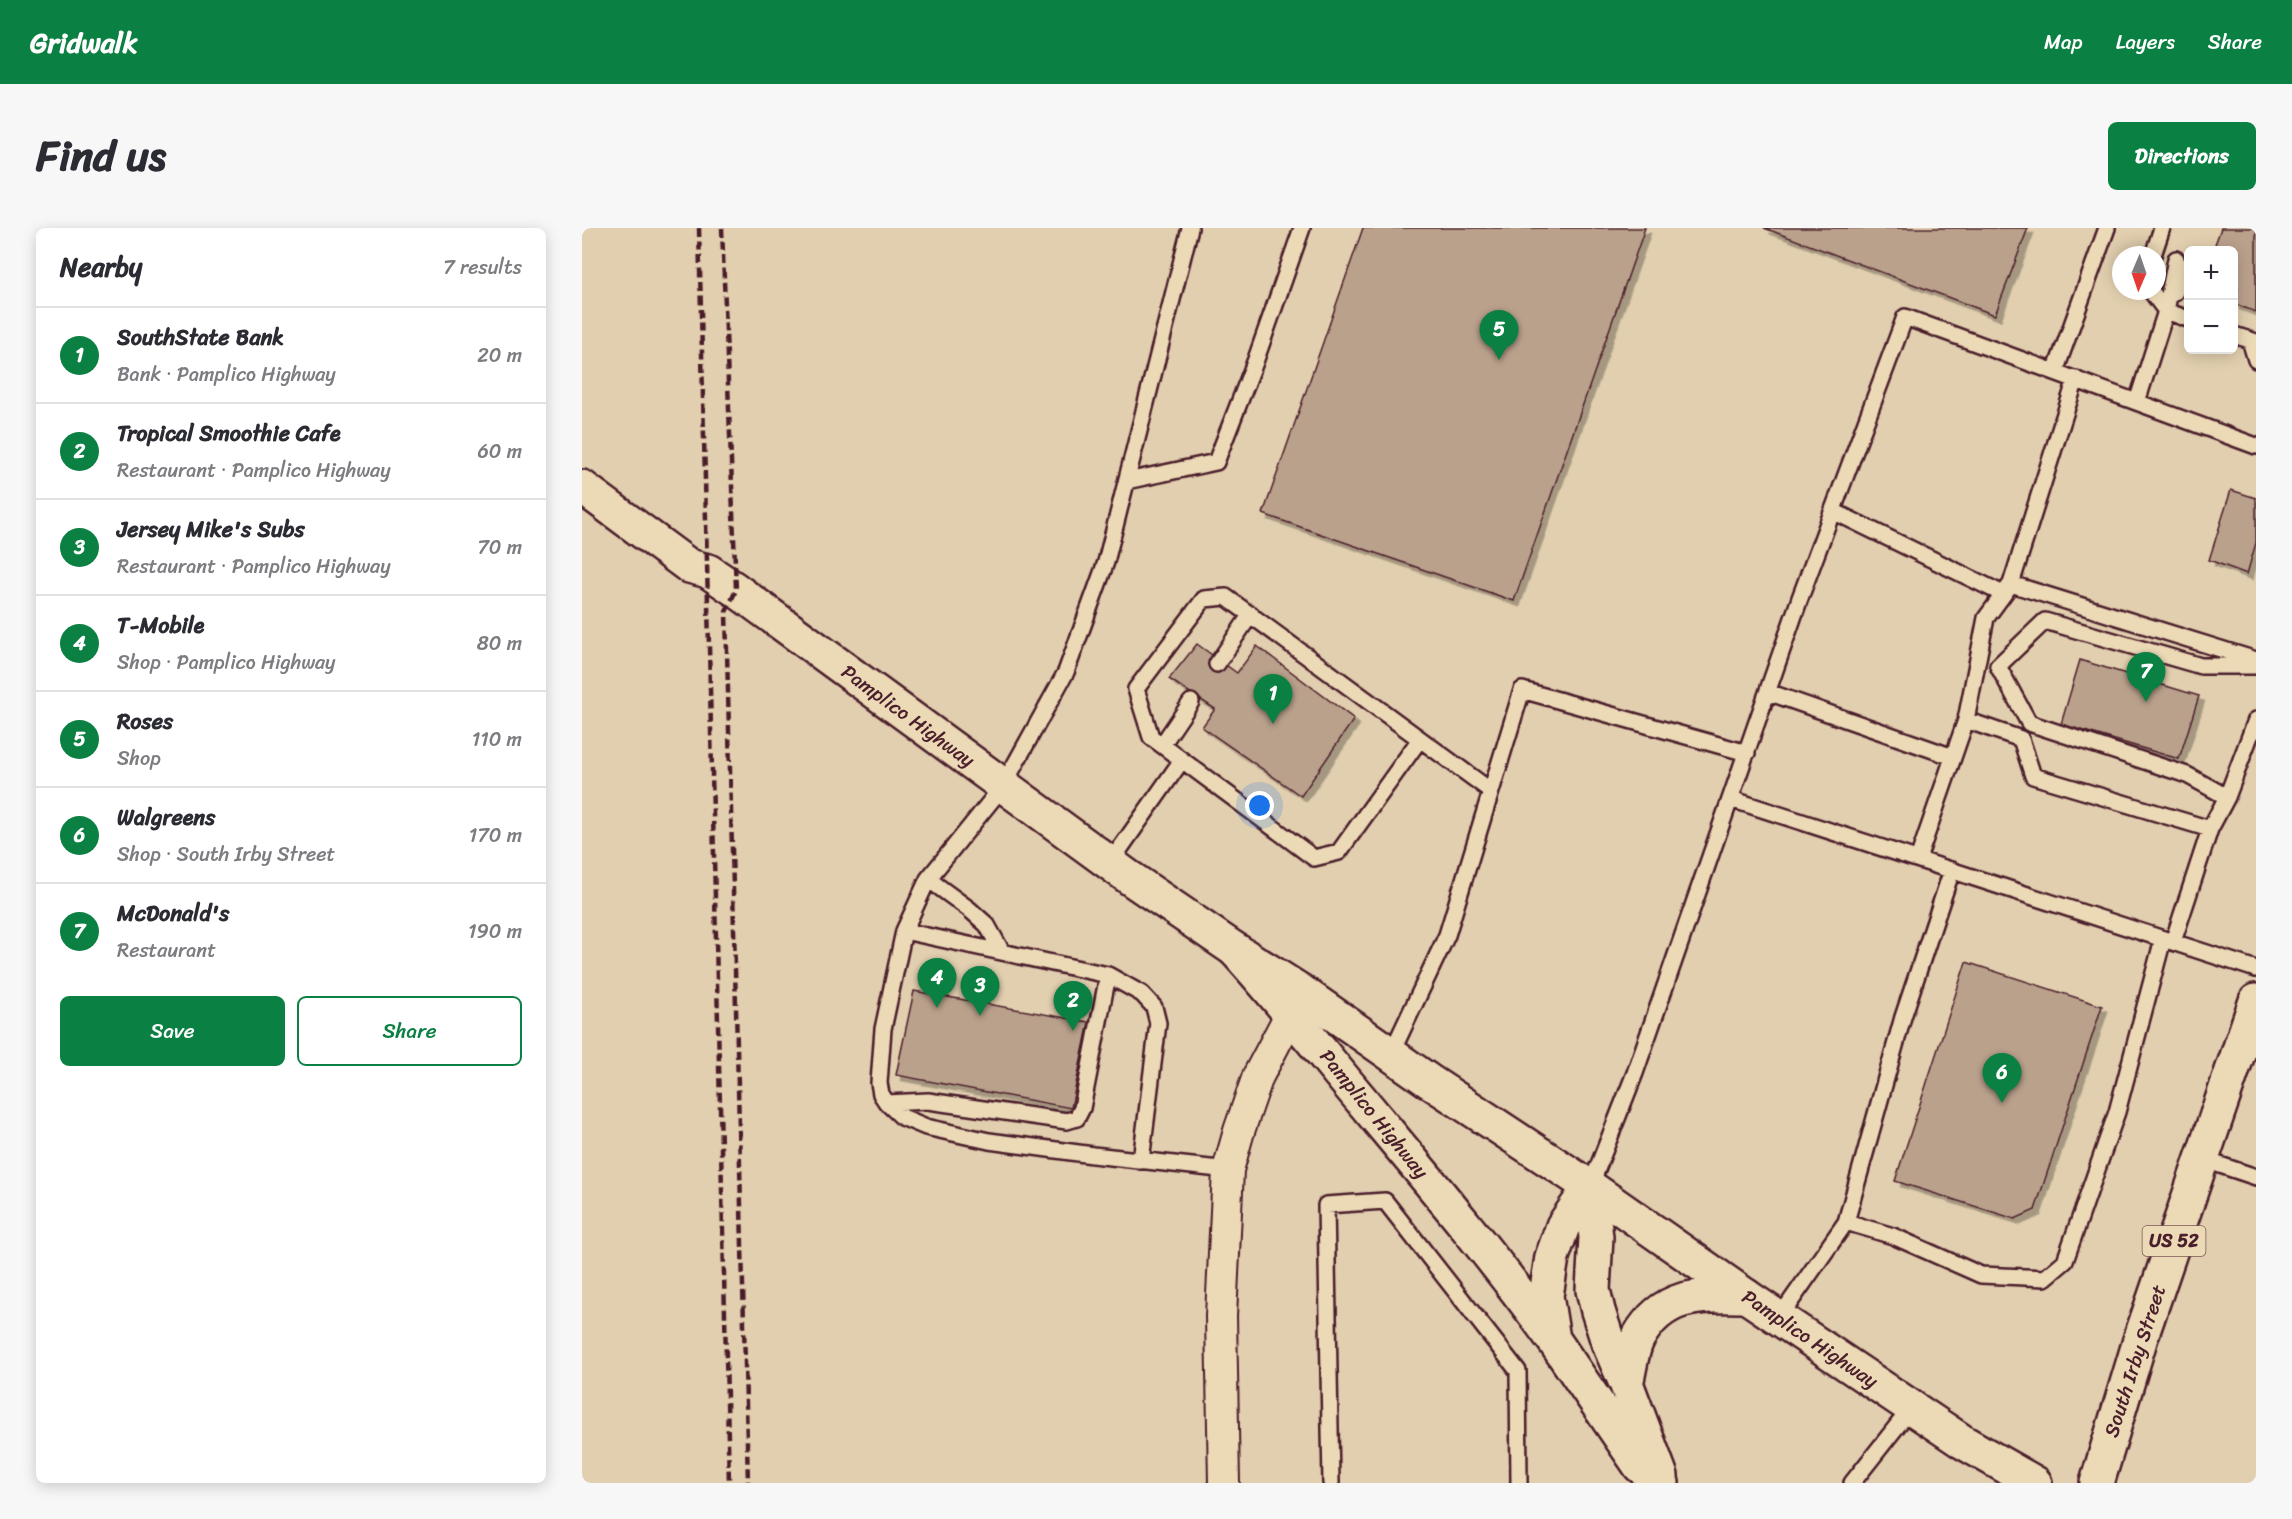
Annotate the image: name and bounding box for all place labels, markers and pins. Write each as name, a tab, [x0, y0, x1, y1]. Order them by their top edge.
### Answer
pin: 5	[1480, 310, 1518, 360]
pin: 7	[2126, 652, 2166, 702]
pin: 1	[1254, 674, 1292, 724]
pin: 4	[918, 958, 956, 1008]
pin: 3	[960, 966, 1000, 1016]
pin: 2	[1054, 982, 1092, 1031]
pin: 6	[1982, 1054, 2022, 1103]

